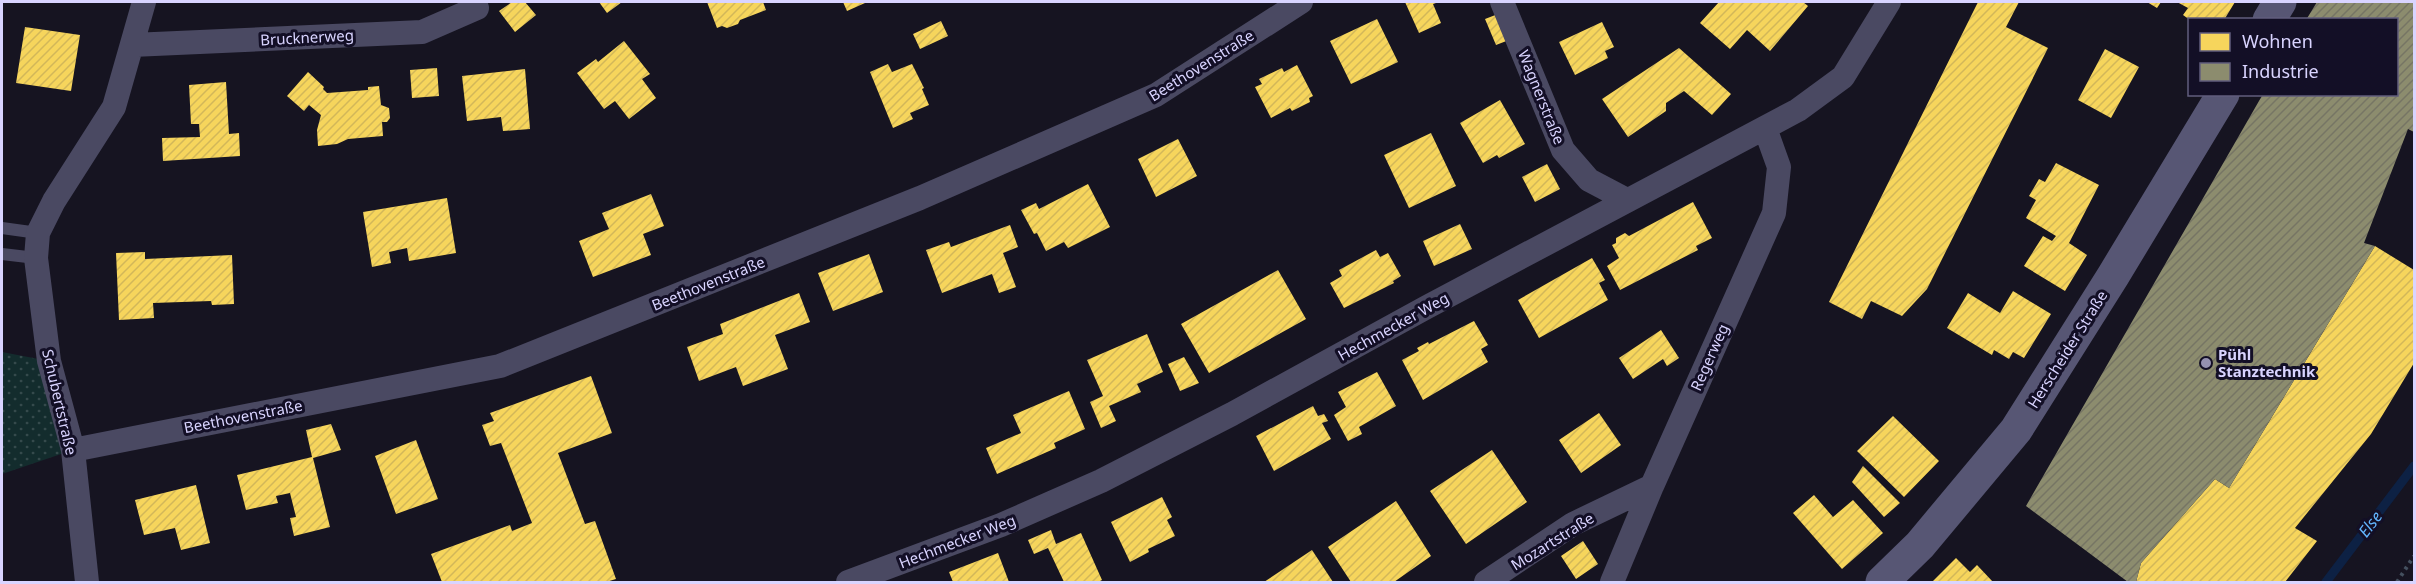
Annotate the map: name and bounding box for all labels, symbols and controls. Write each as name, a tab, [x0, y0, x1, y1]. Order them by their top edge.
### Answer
legend	[2188, 18, 2398, 96]
street label: Brucknerweg	[260, 25, 354, 49]
street label: Beethovenstraße	[1145, 25, 1257, 105]
text: Wohnen	[2242, 29, 2313, 53]
street label: Wagnerstraße	[1514, 47, 1570, 147]
text: Industrie	[2242, 59, 2319, 83]
street label: Beethovenstraße	[648, 251, 768, 315]
street label: Herscheider Straße	[2023, 286, 2111, 412]
street label: Hechmecker Weg	[1334, 287, 1452, 365]
street label: Regerweg	[1685, 320, 1733, 394]
place label: Pühl Stanztechnik	[2218, 344, 2316, 381]
street label: Schubertstraße	[38, 347, 82, 457]
marker: Pühl Stanztechnik	[2199, 356, 2213, 370]
street label: Beethovenstraße	[182, 395, 304, 437]
water label: Else	[2353, 506, 2387, 542]
street label: Mozartstraße	[1507, 507, 1597, 575]
street label: Hechmecker Weg	[896, 510, 1018, 572]

